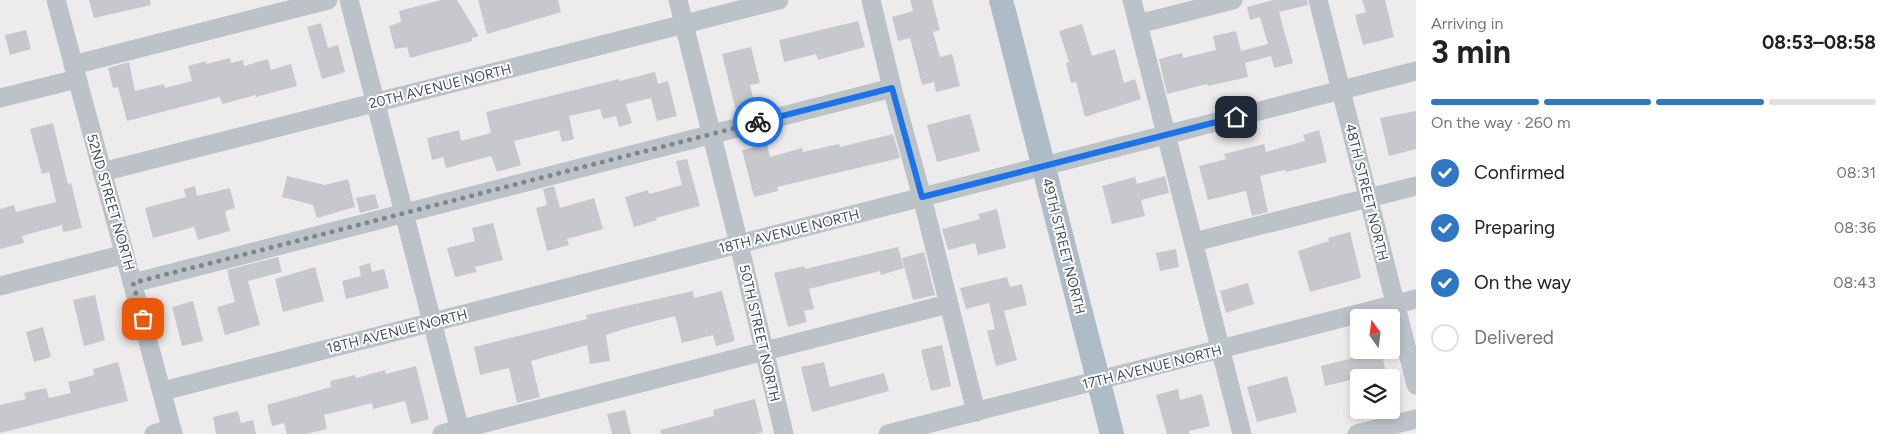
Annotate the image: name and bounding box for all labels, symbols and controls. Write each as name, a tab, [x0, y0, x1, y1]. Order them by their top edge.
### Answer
text: Arriving in	[1431, 14, 1503, 33]
text: 08:53–08:58	[1762, 31, 1876, 54]
text: 3 min	[1431, 33, 1511, 71]
street label: 20TH AVENUE NORTH	[367, 61, 513, 112]
pin	[1215, 96, 1257, 138]
courier	[733, 97, 783, 147]
icon: home	[1222, 103, 1250, 131]
icon: bike	[744, 108, 772, 136]
text: On the way · 260 m	[1431, 113, 1571, 132]
street label: 48TH STREET NORTH	[1341, 122, 1392, 262]
street label: 52ND STREET NORTH	[83, 132, 138, 272]
icon: check	[1431, 159, 1459, 187]
text: Confirmed	[1474, 161, 1565, 184]
text: 08:31	[1837, 163, 1876, 182]
street label: 49TH STREET NORTH	[1038, 176, 1089, 316]
street label: 18TH AVENUE NORTH	[717, 206, 861, 257]
icon: check	[1431, 214, 1459, 242]
text: Preparing	[1474, 216, 1555, 239]
text: 08:36	[1834, 218, 1876, 237]
street label: 50TH STREET NORTH	[735, 263, 784, 403]
icon: check	[1431, 269, 1459, 297]
text: On the way	[1474, 271, 1571, 294]
text: 08:43	[1833, 273, 1876, 292]
pin	[122, 298, 164, 340]
icon: bag	[129, 305, 157, 333]
street label: 18TH AVENUE NORTH	[325, 306, 469, 357]
north arrow	[1350, 309, 1400, 359]
map controls	[1350, 309, 1400, 419]
text: Delivered	[1474, 326, 1554, 349]
street label: 17TH AVENUE NORTH	[1081, 342, 1224, 393]
button: layers	[1350, 369, 1400, 419]

